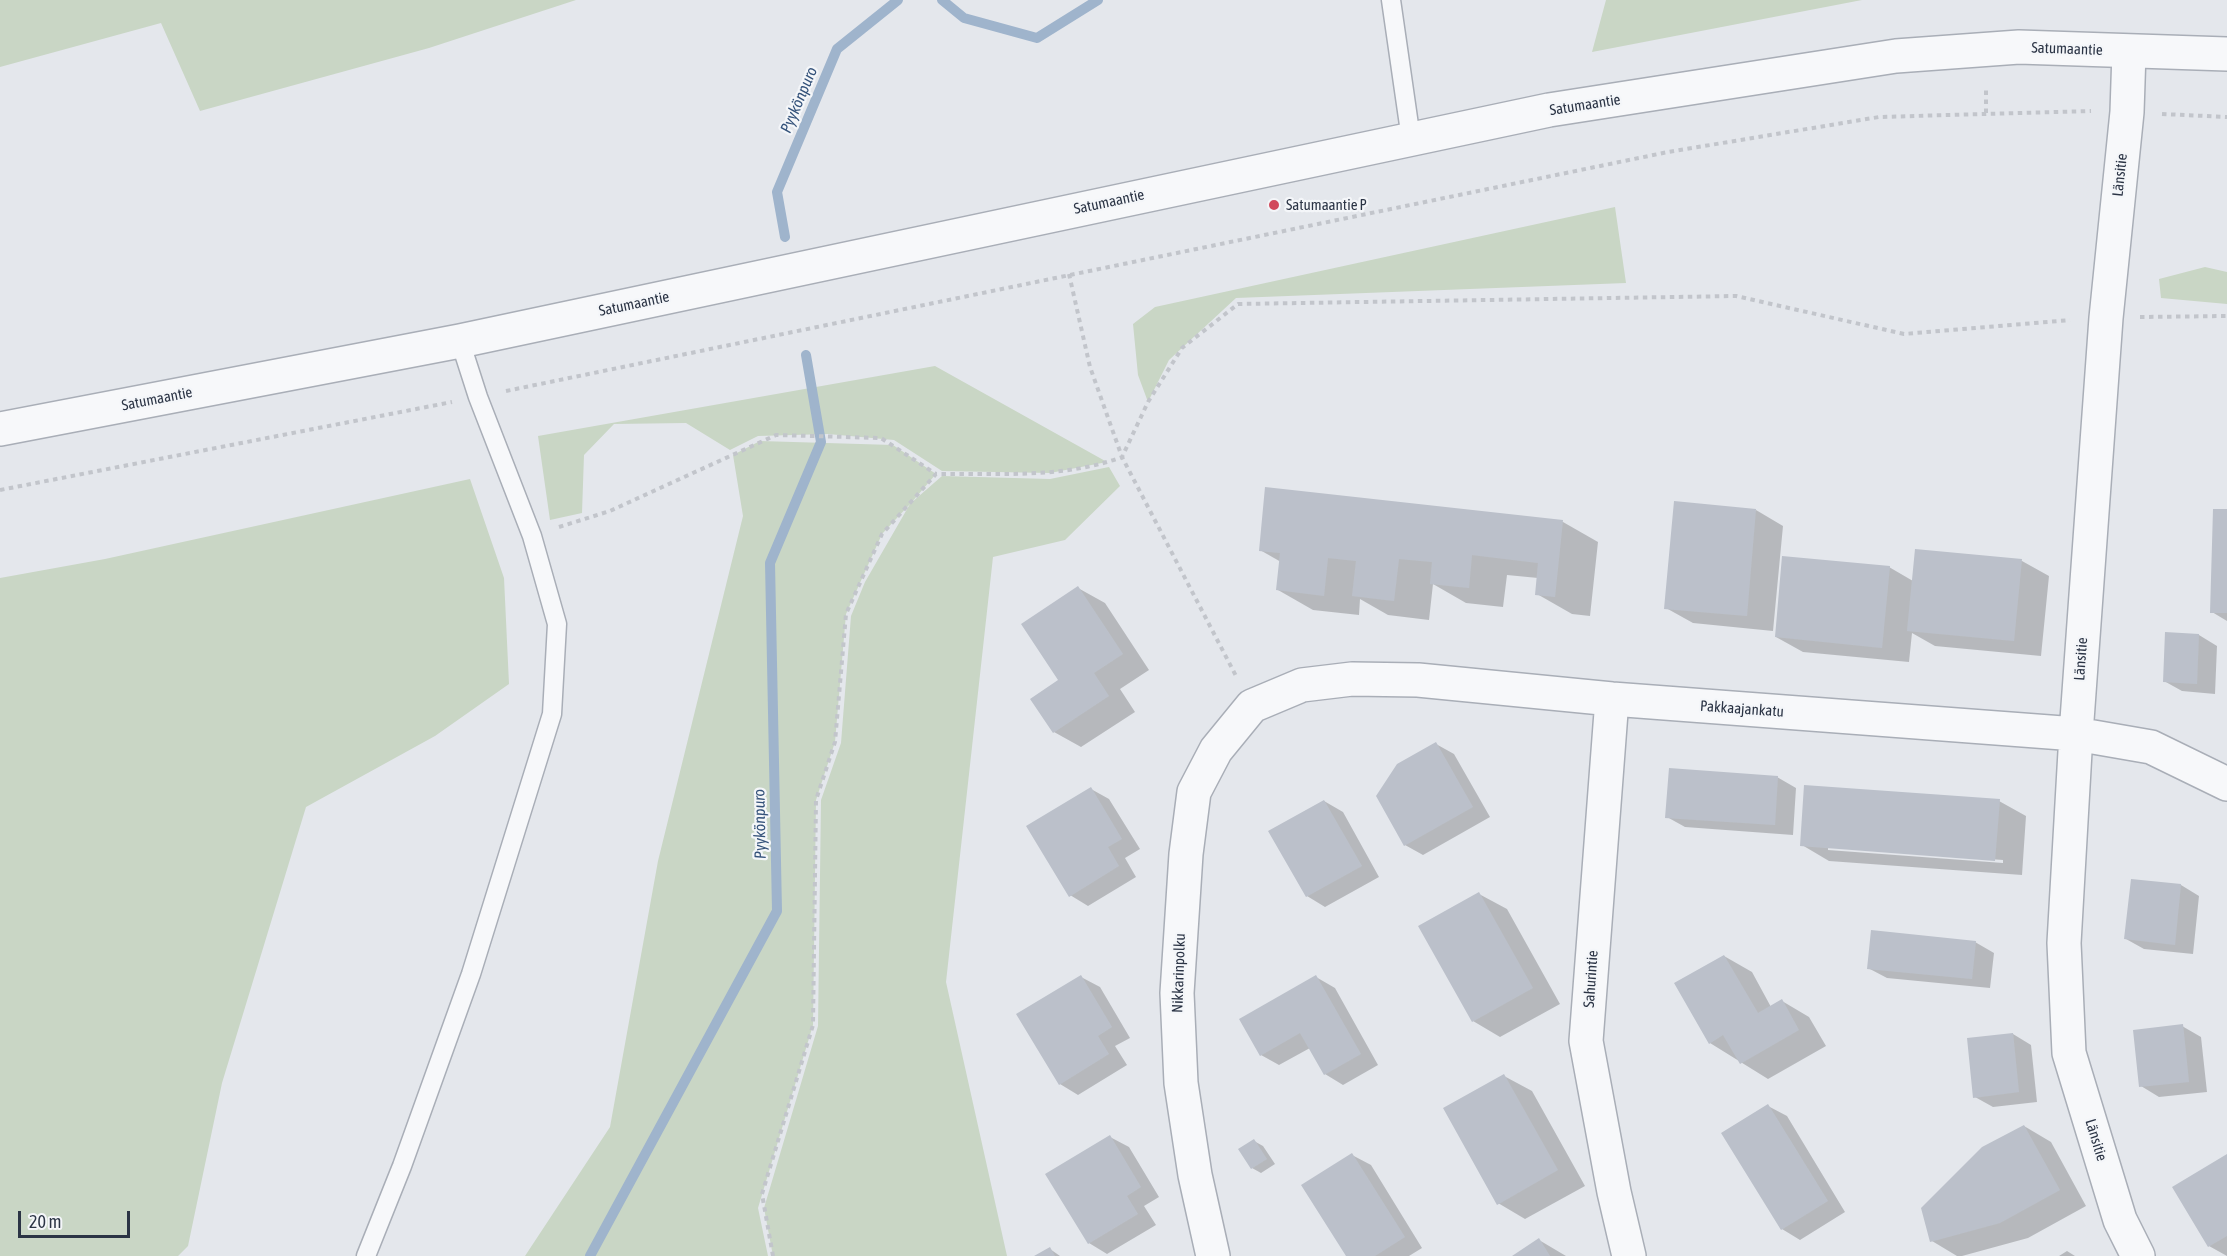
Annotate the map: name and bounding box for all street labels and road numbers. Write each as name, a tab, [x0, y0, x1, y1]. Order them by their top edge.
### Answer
street label: Satumaantie	[2031, 39, 2103, 59]
street label: Satumaantie	[1548, 91, 1622, 119]
street label: Länsitie	[2109, 152, 2131, 198]
street label: Satumaantie	[1072, 186, 1146, 218]
street label: Satumaantie	[597, 288, 671, 320]
street label: Satumaantie	[120, 383, 194, 415]
street label: Länsitie	[2071, 637, 2091, 681]
street label: Pakkaajankatu	[1699, 697, 1785, 721]
street label: Nikkarinpolku	[1169, 933, 1189, 1013]
street label: Sahurintie	[1580, 950, 1602, 1008]
street label: Länsitie	[2081, 1117, 2111, 1163]

